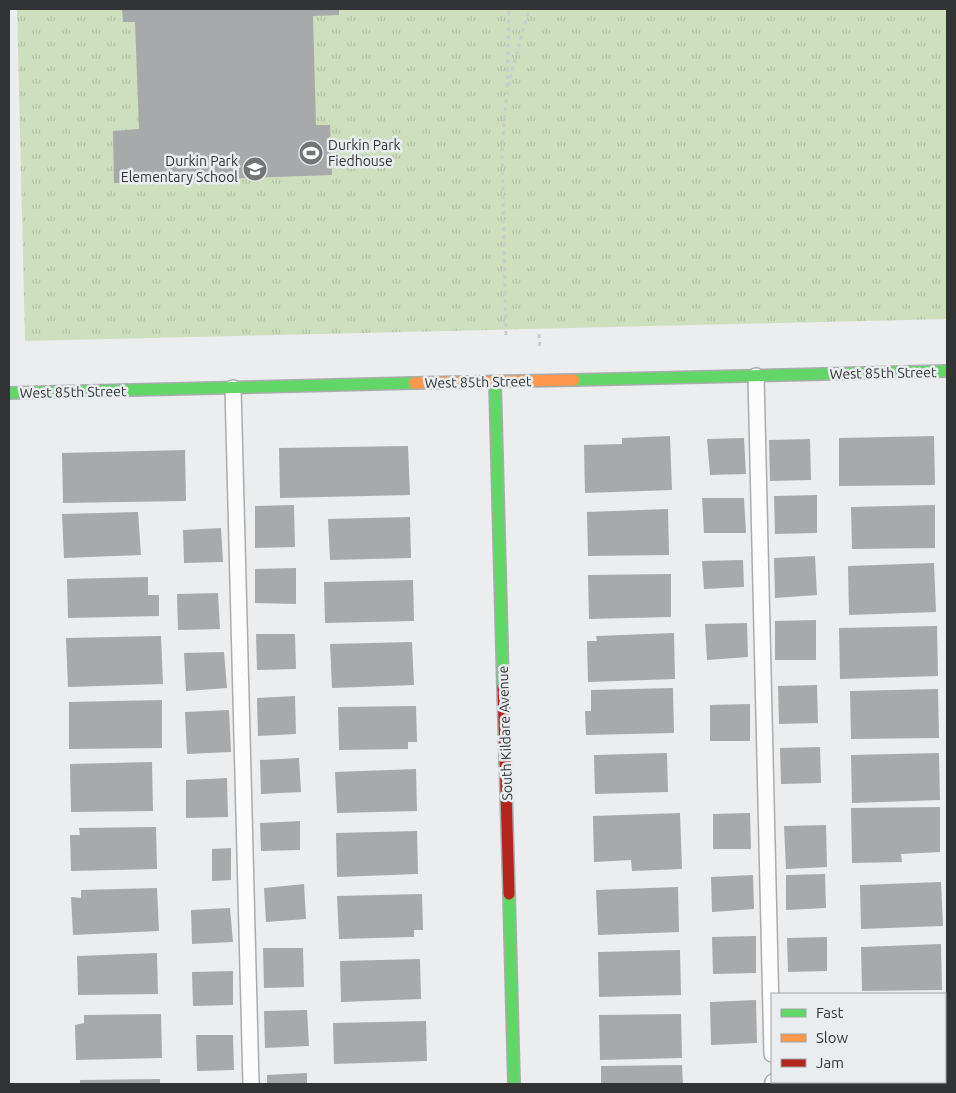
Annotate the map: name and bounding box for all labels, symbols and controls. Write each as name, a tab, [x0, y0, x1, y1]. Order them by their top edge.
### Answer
place label: Durkin Park Fiedhouse	[328, 137, 401, 169]
sports icon: Durkin Park Fiedhouse	[298, 140, 324, 166]
place label: Durkin Park Elementary School	[121, 153, 238, 185]
school or university icon: Durkin Park Elementary School	[242, 156, 268, 182]
street label: West 85th Street	[829, 364, 937, 382]
street label: West 85th Street	[424, 373, 532, 391]
street label: West 85th Street	[19, 383, 127, 401]
street label: South Kildare Avenue	[495, 665, 515, 801]
legend	[771, 993, 946, 1083]
text: Fast	[816, 1004, 844, 1021]
text: Slow	[816, 1029, 849, 1046]
text: Jam	[816, 1054, 844, 1071]

